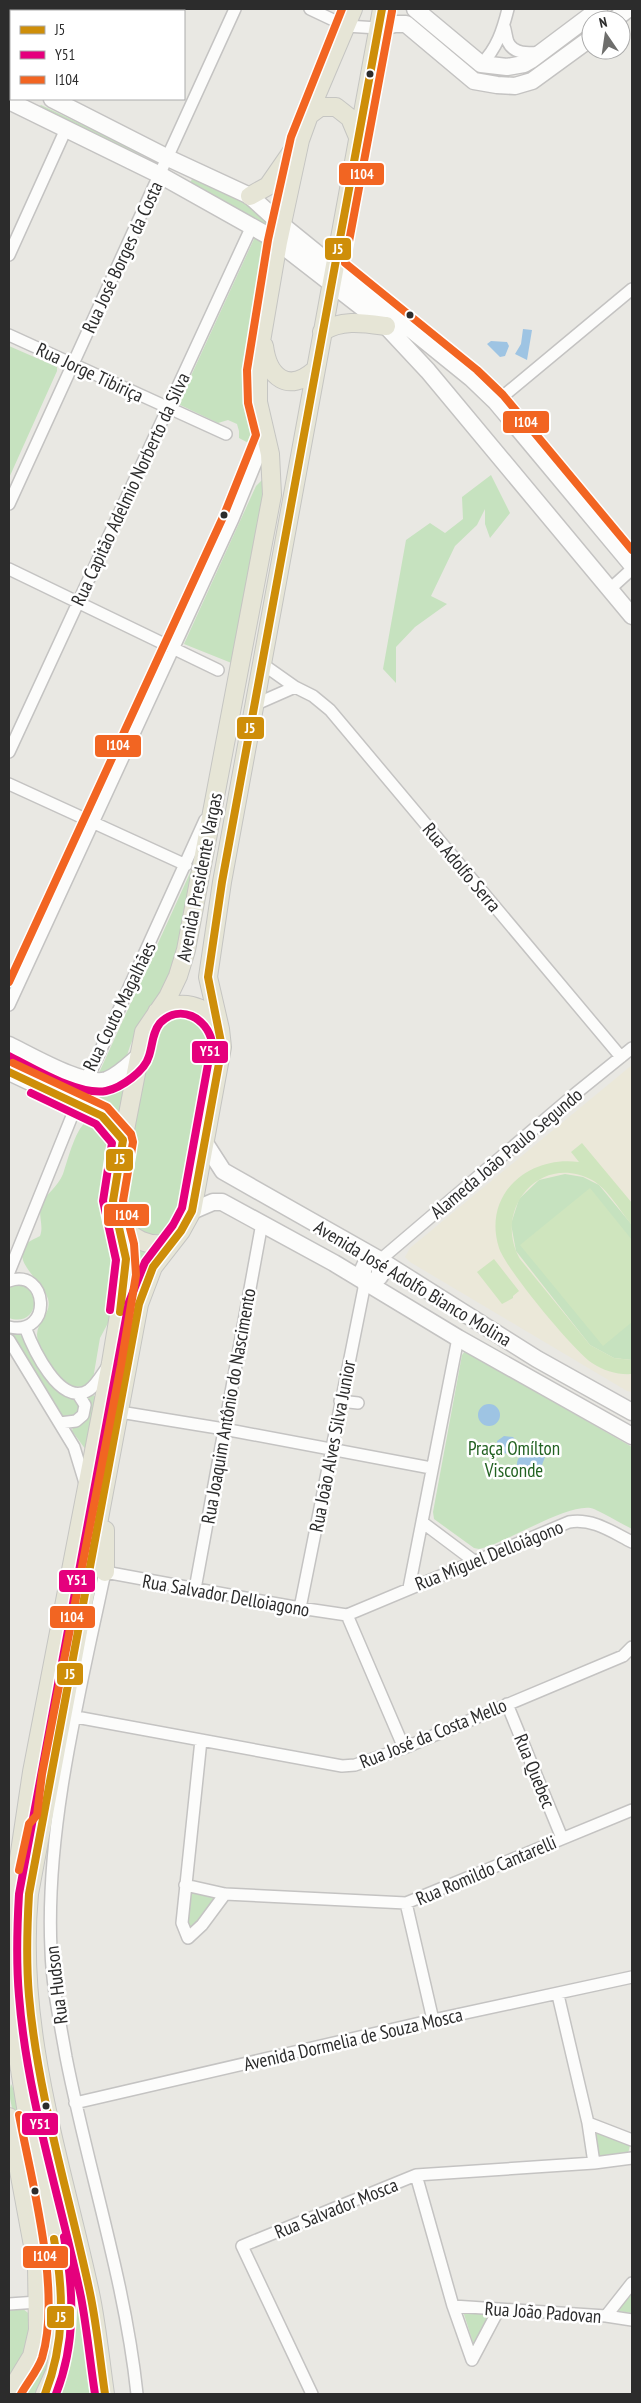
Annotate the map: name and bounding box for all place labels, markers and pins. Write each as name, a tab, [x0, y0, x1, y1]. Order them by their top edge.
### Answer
unlabelled marker	[365, 69, 375, 79]
unlabelled marker	[405, 310, 415, 320]
unlabelled marker	[219, 510, 229, 520]
unlabelled marker	[41, 2101, 51, 2111]
unlabelled marker	[30, 2186, 40, 2196]

